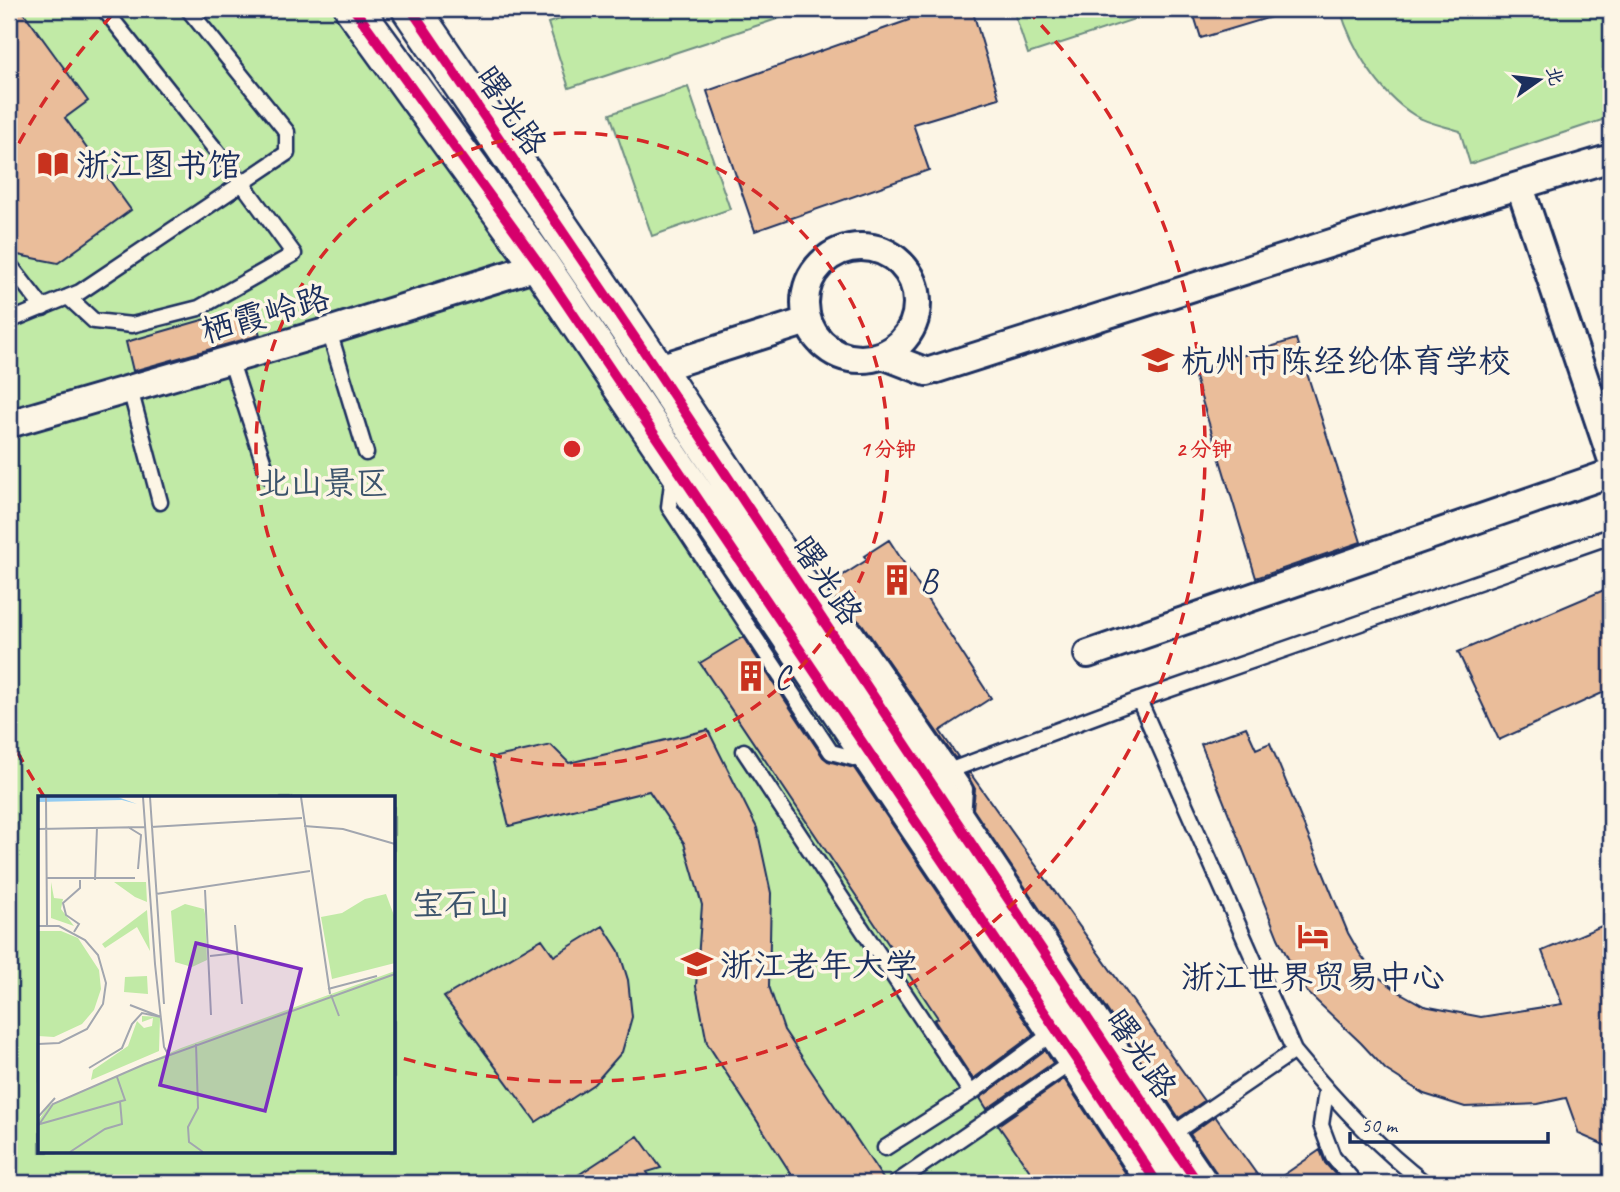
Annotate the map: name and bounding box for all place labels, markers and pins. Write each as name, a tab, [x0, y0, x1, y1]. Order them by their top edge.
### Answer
place label: 浙江图书馆	[76, 144, 241, 186]
library icon: 浙江图书馆	[36, 147, 70, 181]
place label: 杭州市陈经纶体育学校	[1181, 340, 1511, 382]
school or university icon: 杭州市陈经纶体育学校	[1141, 343, 1175, 377]
centre of rings	[560, 437, 584, 461]
place label: B	[920, 560, 939, 602]
building icon: B	[880, 563, 914, 597]
place label: C	[774, 656, 793, 698]
building icon: C	[734, 659, 768, 693]
hotel icon: 浙江世界贸易中心	[1296, 919, 1330, 953]
place label: 浙江老年大学	[720, 944, 918, 986]
school or university icon: 浙江老年大学	[680, 947, 714, 981]
place label: 浙江世界贸易中心	[1181, 956, 1445, 998]

